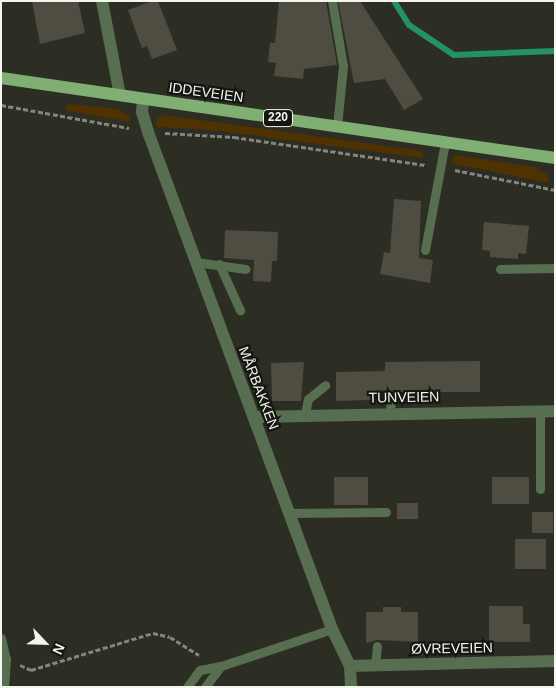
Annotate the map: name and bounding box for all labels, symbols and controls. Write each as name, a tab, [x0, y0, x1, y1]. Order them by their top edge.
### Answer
street label: IDDEVEIEN	[167, 78, 245, 106]
road number: 220	[262, 109, 294, 128]
street label: MÅRBAKKEN	[235, 344, 283, 432]
street label: TUNVEIEN	[368, 388, 440, 406]
north arrow	[20, 618, 70, 668]
street label: ØVREVEIEN	[411, 639, 493, 657]
text: N	[49, 641, 68, 657]

